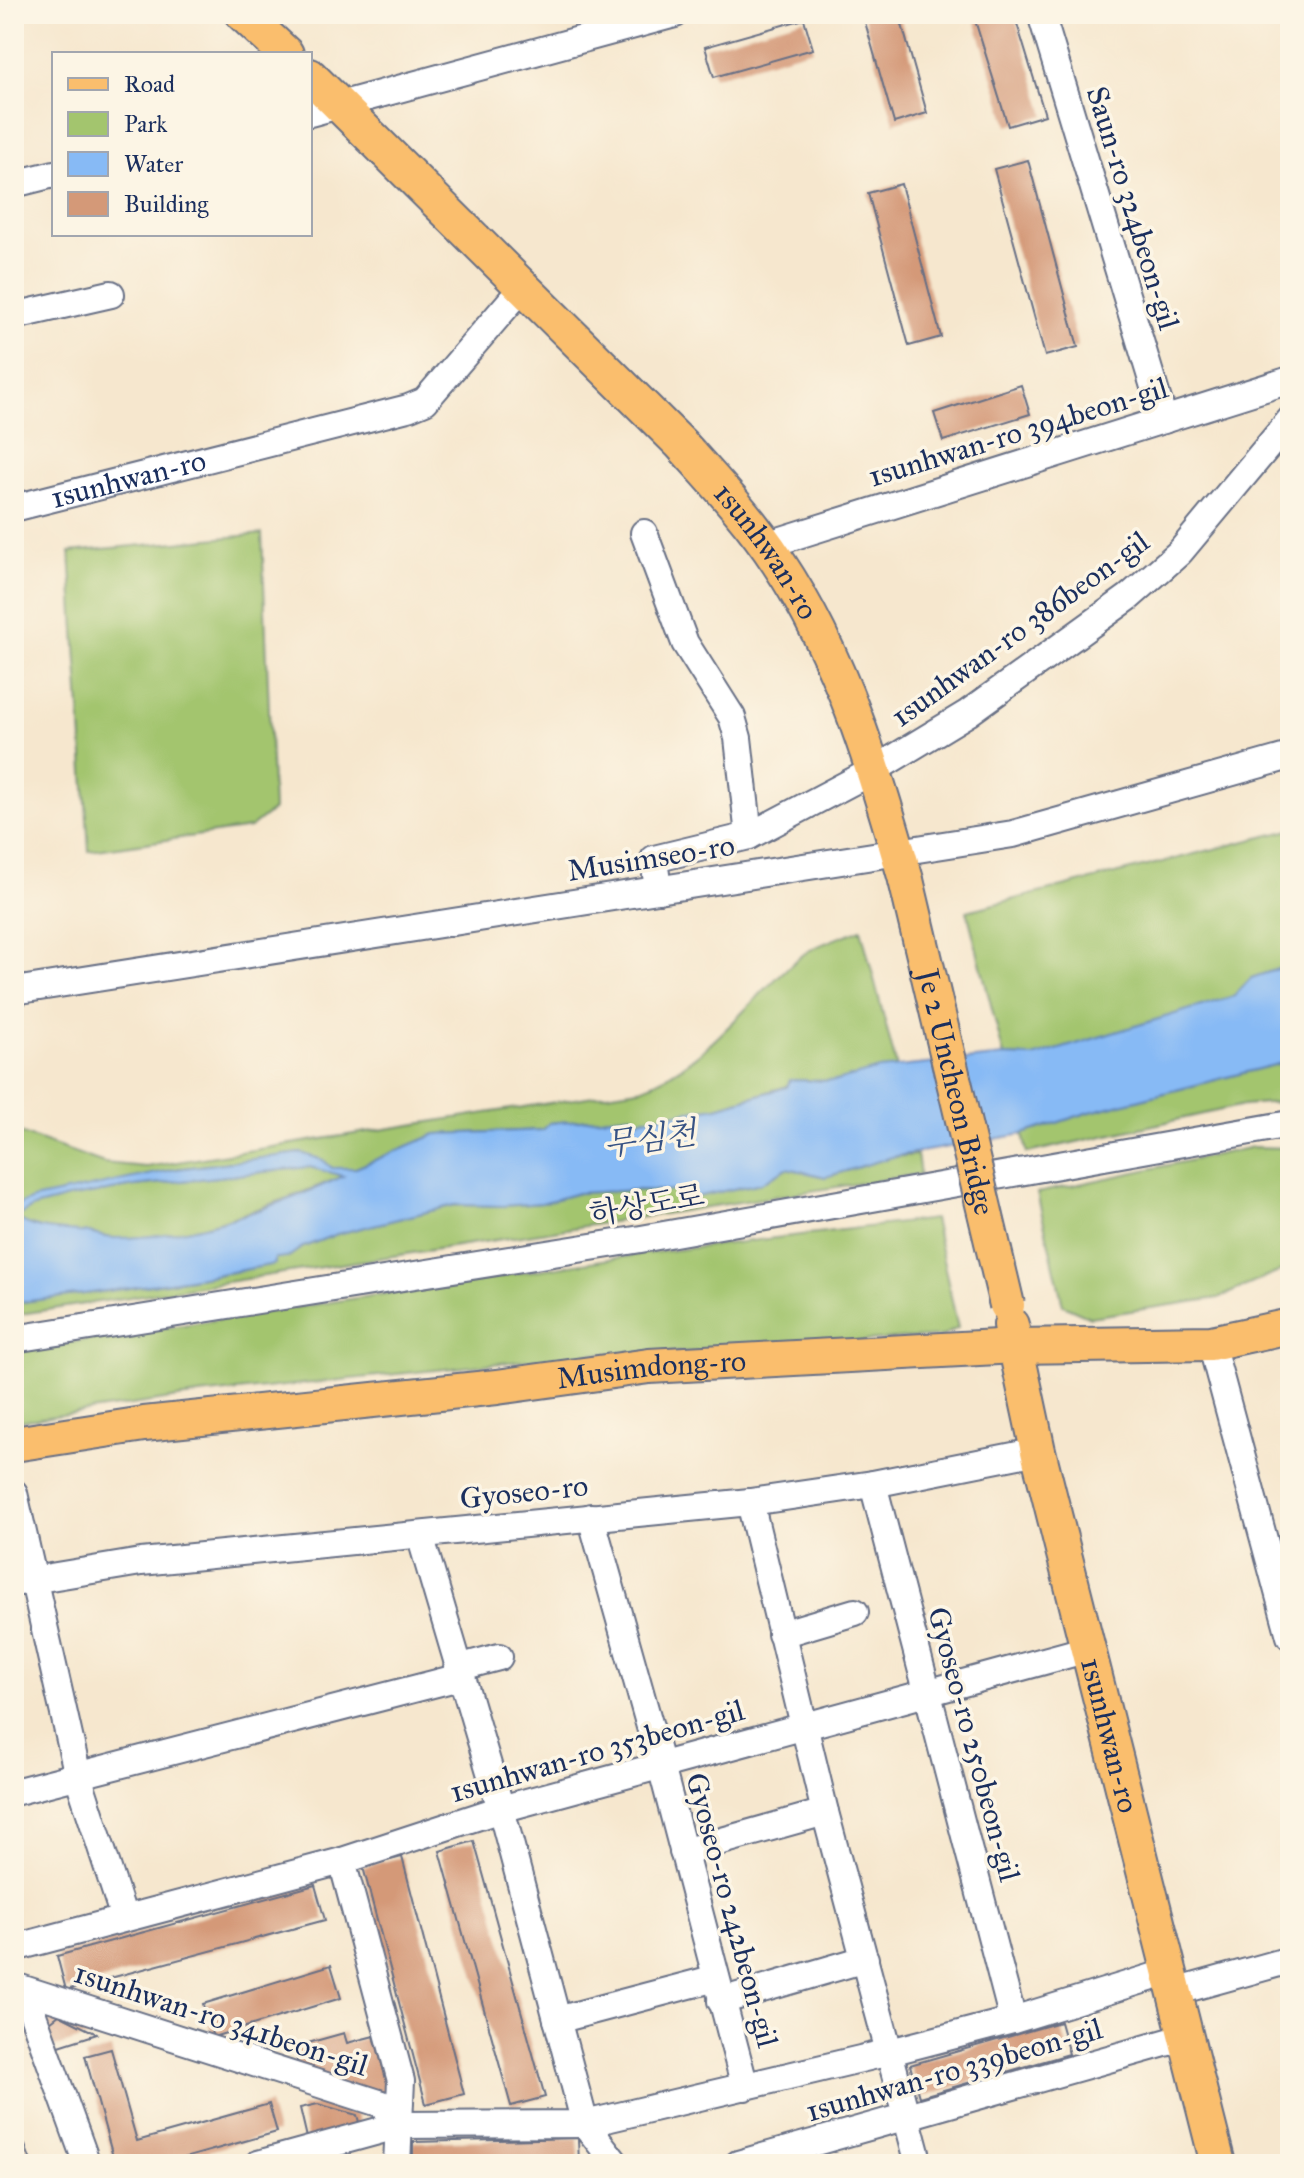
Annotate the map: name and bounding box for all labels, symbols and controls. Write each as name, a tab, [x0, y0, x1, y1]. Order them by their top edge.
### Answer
legend	[52, 52, 312, 236]
text: Road	[124, 69, 175, 99]
street label: Saun-ro 324beon-gil	[1079, 82, 1187, 335]
text: Park	[124, 109, 168, 139]
text: Water	[124, 149, 183, 179]
text: Building	[124, 189, 209, 219]
street label: 1sunhwan-ro 394beon-gil	[864, 369, 1173, 496]
street label: 1sunhwan-ro	[47, 442, 210, 516]
street label: 1sunhwan-ro	[706, 475, 826, 625]
street label: 1sunhwan-ro 386beon-gil	[884, 523, 1157, 735]
street label: Musimseo-ro	[565, 827, 737, 889]
street label: Je 2 Uncheon Bridge	[909, 963, 1003, 1219]
water label: 무심천	[601, 1113, 701, 1165]
street label: 하상도로	[587, 1177, 707, 1233]
street label: Musimdong-ro	[554, 1343, 747, 1397]
street label: Gyoseo-ro	[458, 1467, 590, 1517]
street label: Gyoseo-ro 250beon-gil	[920, 1603, 1028, 1886]
street label: 1sunhwan-ro	[1073, 1654, 1147, 1817]
street label: 1sunhwan-ro 353beon-gil	[446, 1692, 749, 1810]
street label: Gyoseo-ro 242beon-gil	[678, 1769, 786, 2052]
street label: 1sunhwan-ro 341beon-gil	[69, 1954, 373, 2084]
street label: 1sunhwan-ro 339beon-gil	[802, 2010, 1107, 2131]

